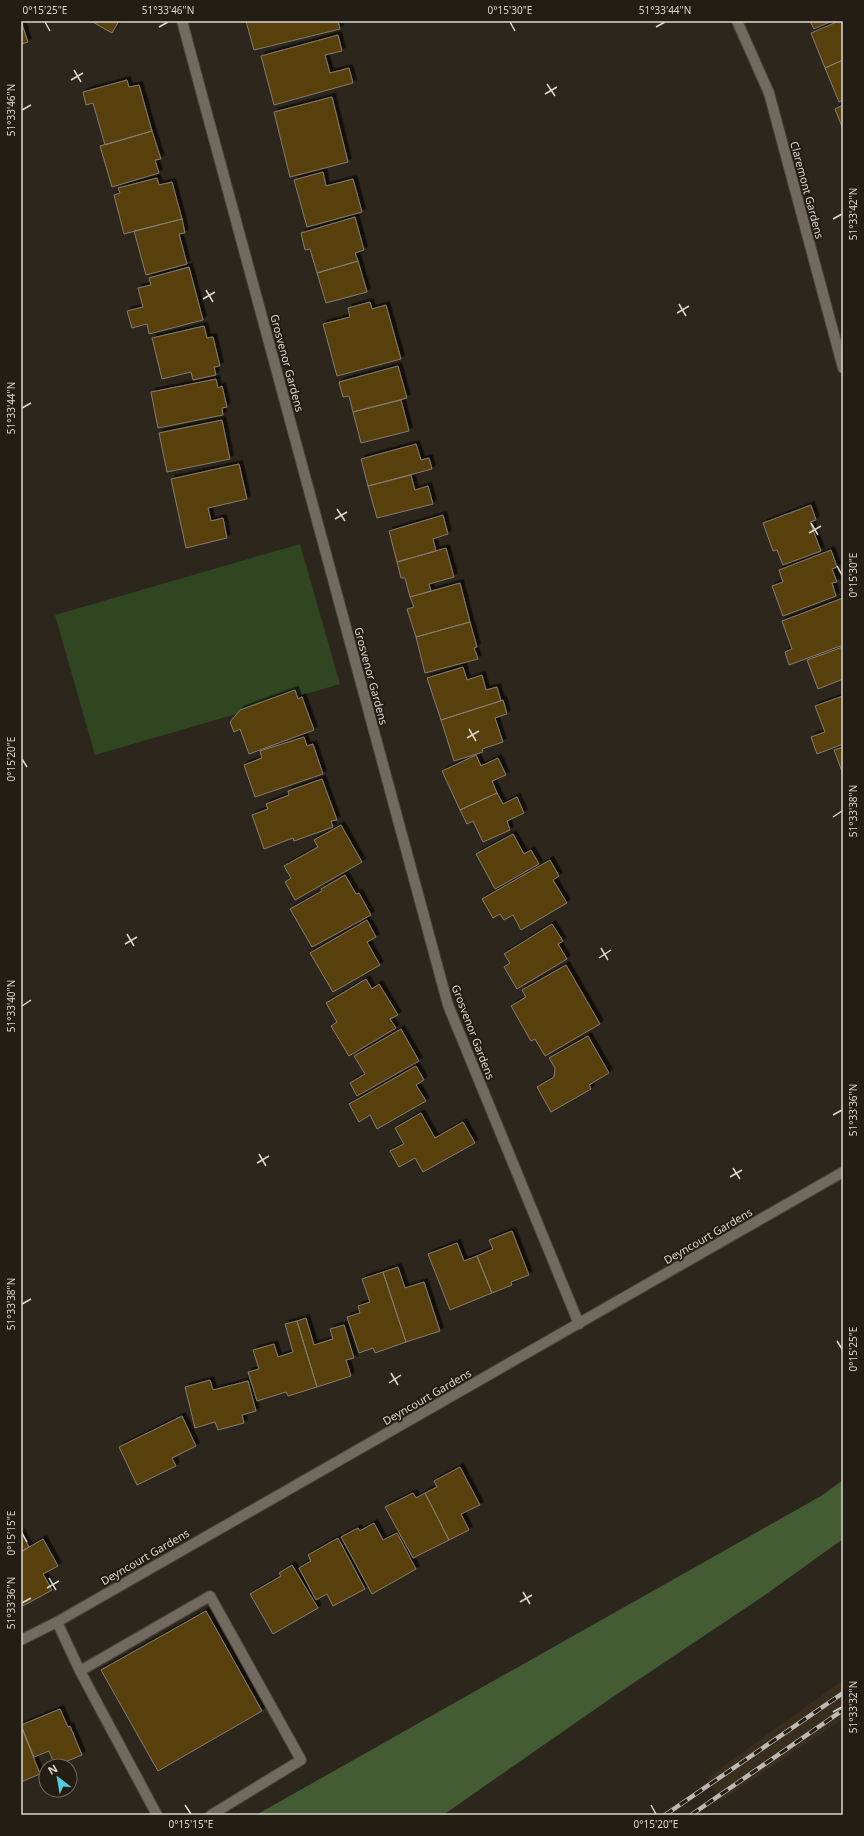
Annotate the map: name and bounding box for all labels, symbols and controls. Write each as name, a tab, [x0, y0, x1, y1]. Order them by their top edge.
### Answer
text: 0°15'25"E	[23, 3, 67, 17]
text: 51°33'46"N	[142, 3, 194, 17]
text: 0°15'30"E	[488, 3, 532, 17]
text: 51°33'44"N	[639, 3, 691, 17]
text: 51°33'46"N	[4, 84, 18, 136]
street label: Claremont Gardens	[787, 139, 828, 240]
text: 51°33'42"N	[846, 188, 860, 240]
street label: Grosvenor Gardens	[267, 312, 308, 413]
text: 51°33'44"N	[4, 382, 18, 434]
text: 0°15'30"E	[846, 553, 860, 597]
street label: Grosvenor Gardens	[351, 625, 392, 726]
text: 0°15'20"E	[4, 737, 18, 781]
text: 51°33'38"N	[846, 785, 860, 837]
text: 51°33'40"N	[4, 980, 18, 1032]
street label: Grosvenor Gardens	[448, 982, 498, 1081]
text: 51°33'36"N	[846, 1084, 860, 1136]
street label: Deyncourt Gardens	[661, 1204, 755, 1267]
text: 51°33'38"N	[4, 1278, 18, 1330]
text: 0°15'25"E	[846, 1327, 860, 1371]
street label: Deyncourt Gardens	[380, 1365, 474, 1428]
text: 0°15'15"E	[4, 1511, 18, 1555]
street label: Deyncourt Gardens	[98, 1525, 192, 1588]
text: 51°33'36"N	[4, 1577, 18, 1629]
text: 51°33'32"N	[846, 1681, 860, 1733]
north arrow	[38, 1758, 78, 1798]
text: N	[45, 1760, 60, 1778]
text: 0°15'15"E	[169, 1817, 213, 1831]
text: 0°15'20"E	[634, 1817, 678, 1831]

